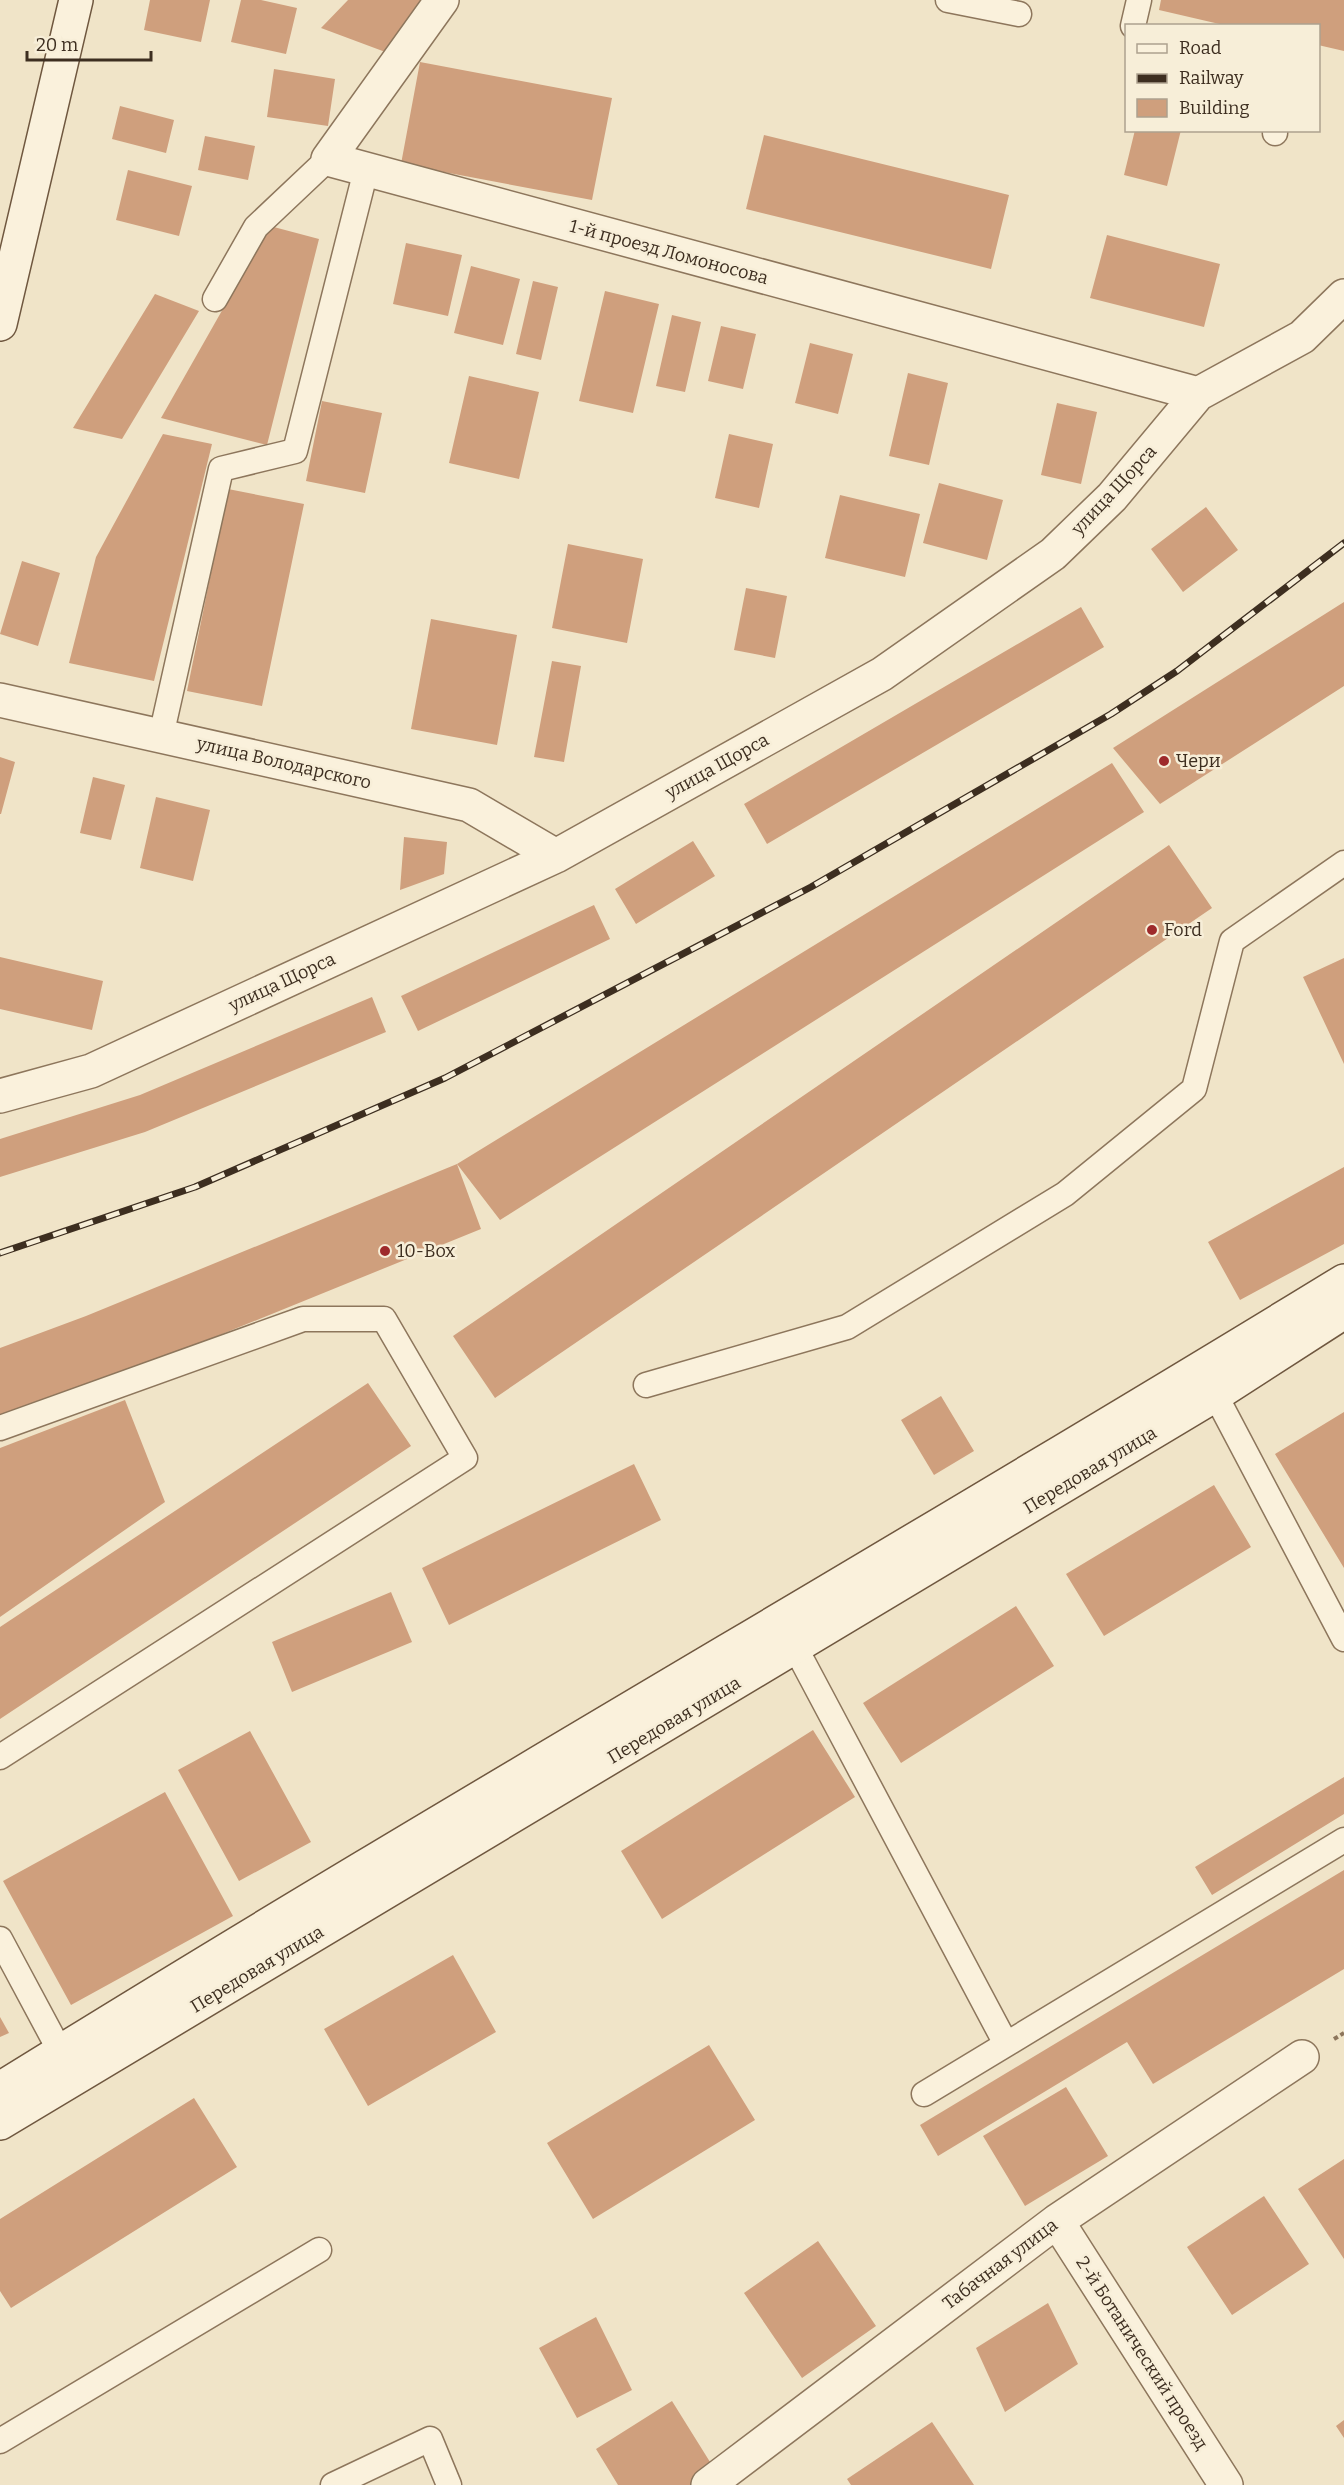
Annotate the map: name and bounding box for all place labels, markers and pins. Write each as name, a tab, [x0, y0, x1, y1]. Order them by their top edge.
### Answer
place label: Чери	[1176, 750, 1221, 772]
marker: Чери	[1157, 754, 1171, 768]
place label: Ford	[1164, 919, 1202, 941]
marker: Ford	[1145, 923, 1159, 937]
place label: 10-Box	[397, 1240, 455, 1262]
marker: 10-Box	[378, 1244, 392, 1258]

